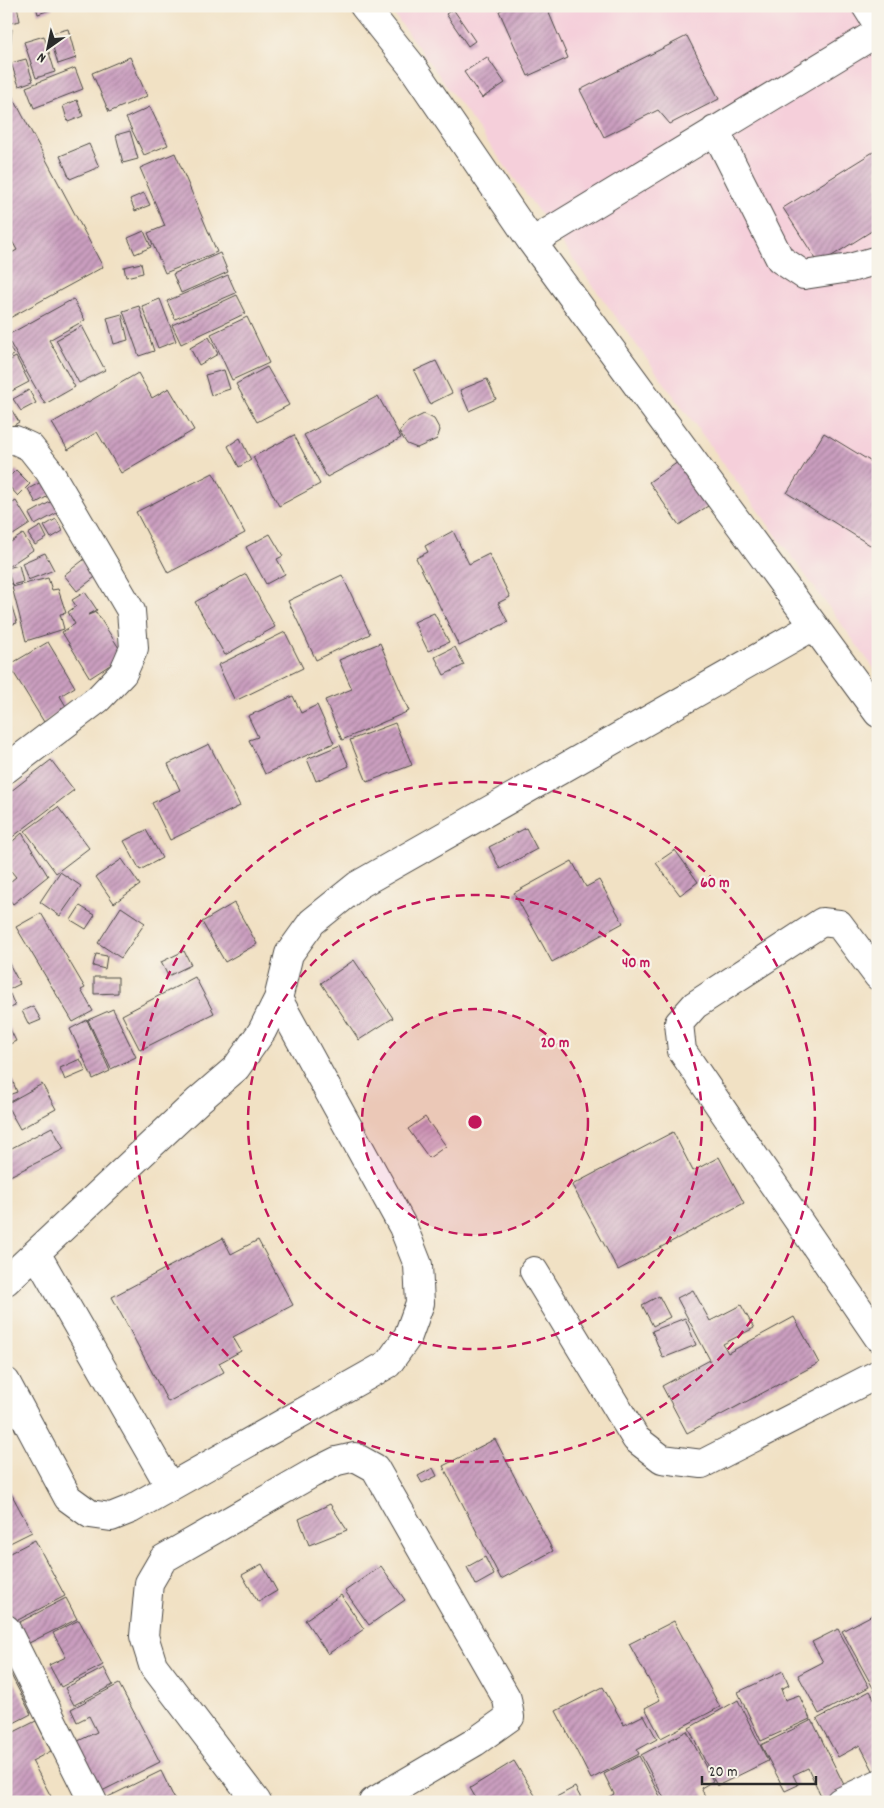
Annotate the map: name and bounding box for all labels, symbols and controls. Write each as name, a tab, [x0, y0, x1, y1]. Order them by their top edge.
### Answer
north arrow	[22, 22, 72, 72]
text: N	[34, 47, 50, 67]
text: 60 m	[700, 873, 730, 895]
text: 40 m	[622, 953, 650, 975]
text: 20 m	[541, 1033, 569, 1055]
centre of rings	[466, 1113, 484, 1131]
scale bar	[702, 1753, 815, 1785]
text: 20 m	[709, 1762, 737, 1784]

